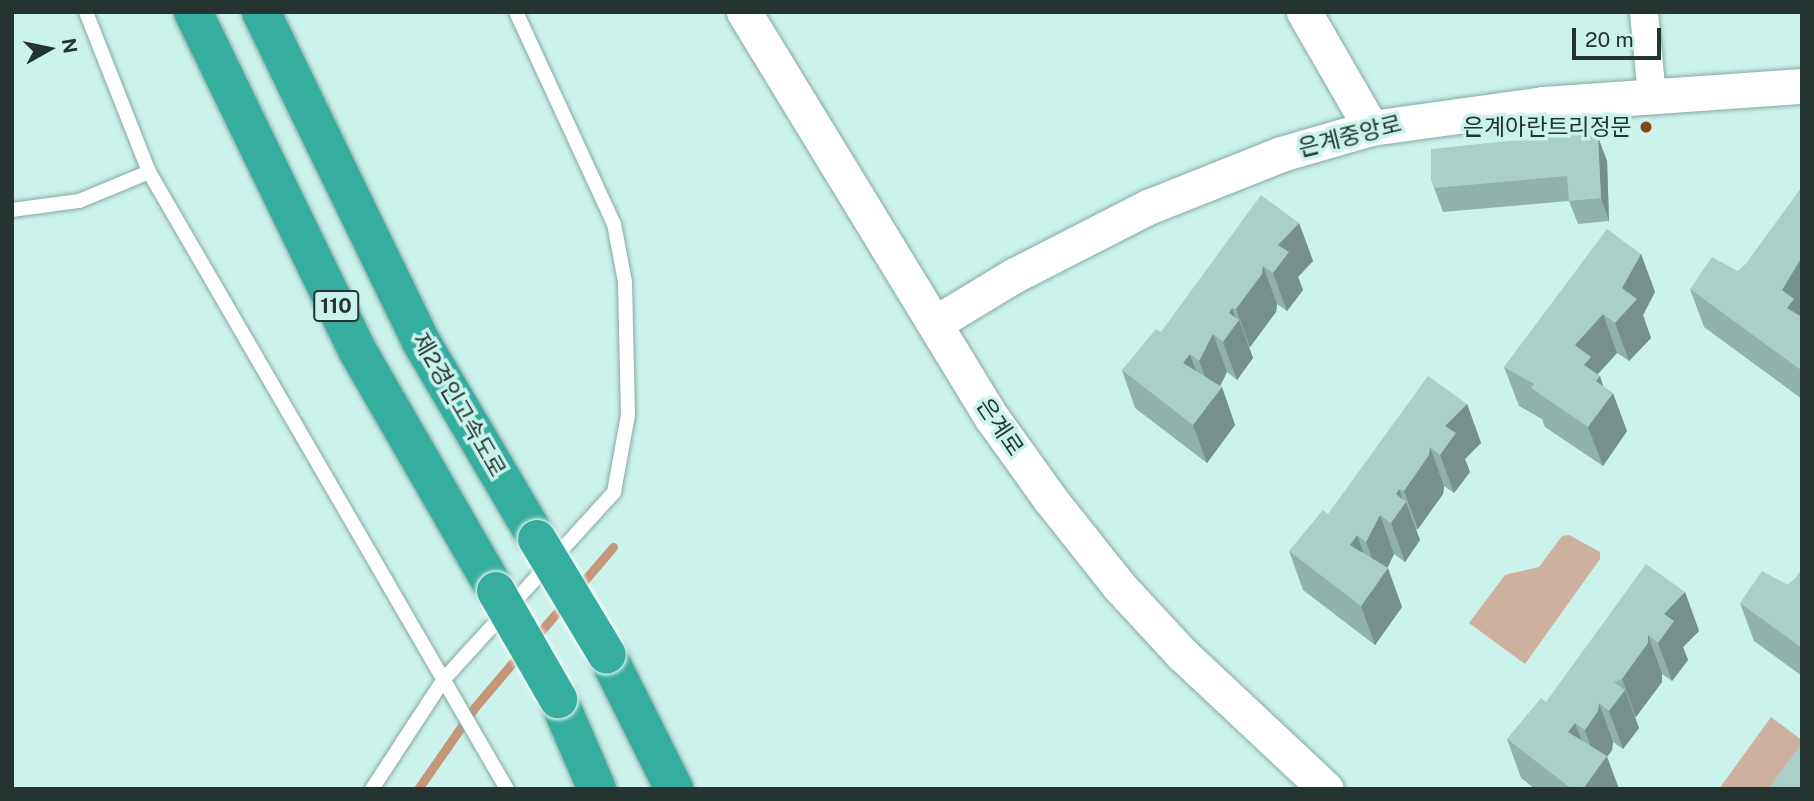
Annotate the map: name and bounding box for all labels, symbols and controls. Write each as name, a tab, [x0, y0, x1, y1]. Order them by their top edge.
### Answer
north arrow	[14, 14, 84, 84]
scale bar	[1576, 14, 1665, 58]
text: 20 m	[1585, 27, 1634, 52]
text: N	[58, 37, 82, 55]
street label: 은계중앙로	[1295, 110, 1405, 162]
place label: 은계아란트리정문	[1463, 113, 1632, 141]
marker: 은계아란트리정문	[1638, 119, 1654, 135]
road number: 110	[312, 288, 360, 324]
street label: 제2경인고속도로	[407, 328, 511, 482]
street label: 은계로	[971, 393, 1029, 461]

